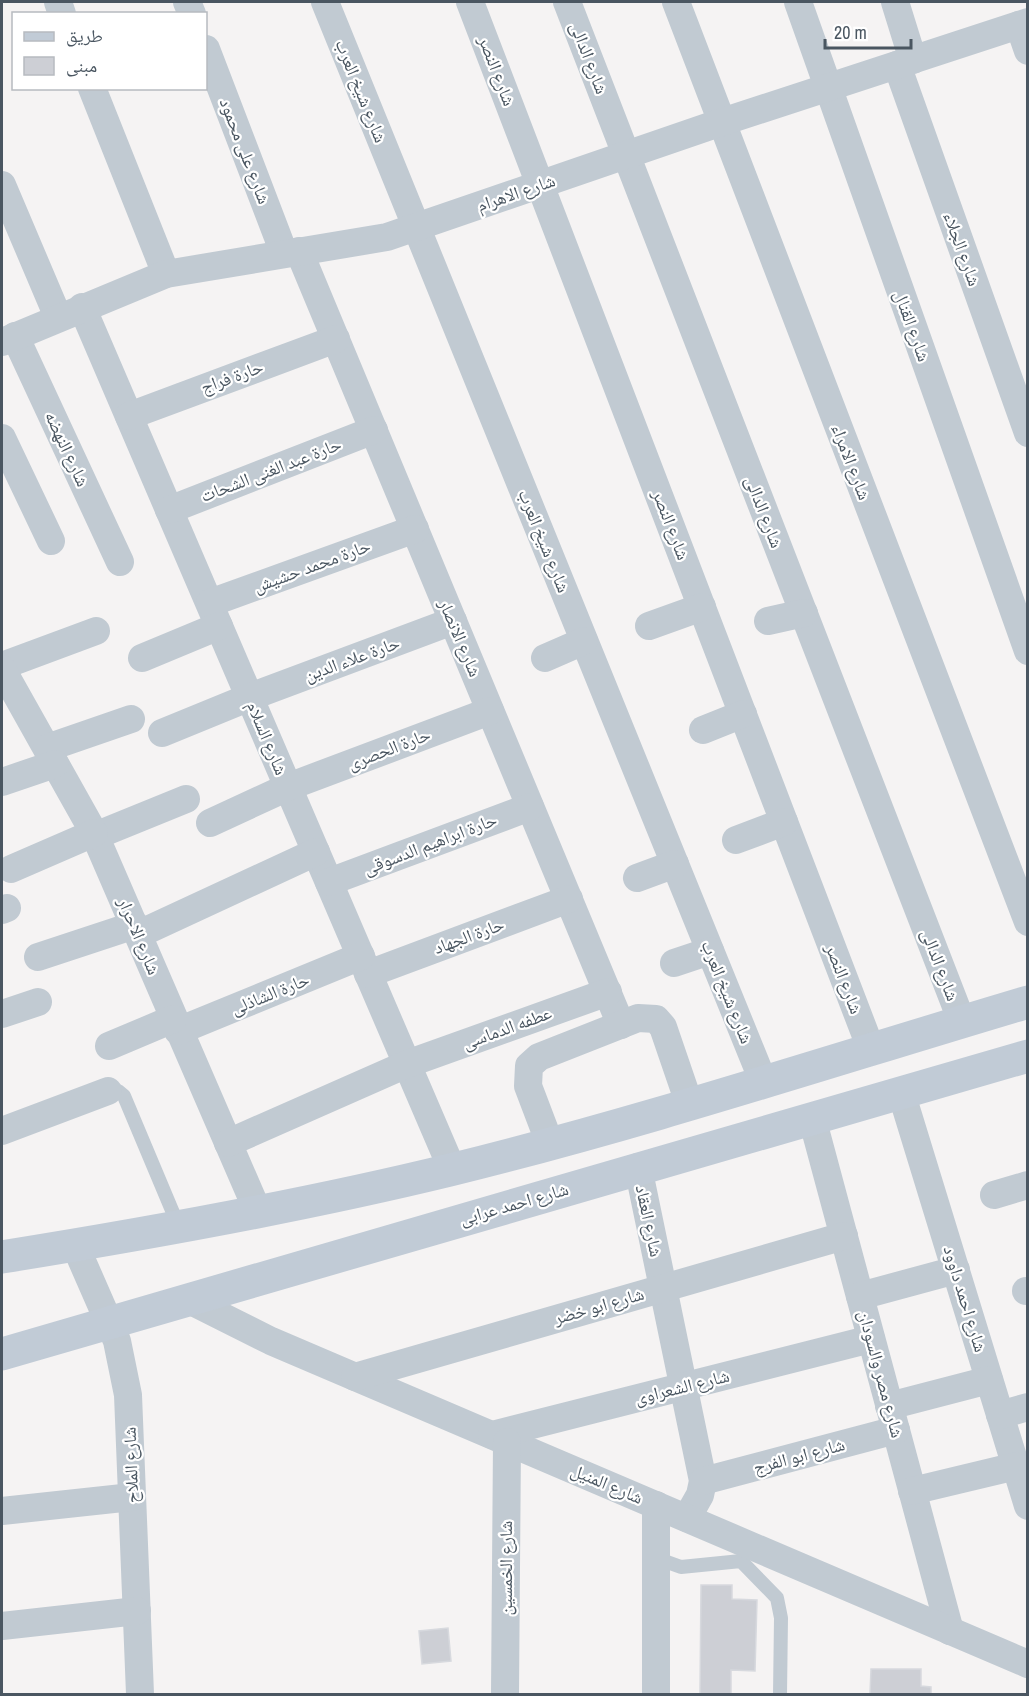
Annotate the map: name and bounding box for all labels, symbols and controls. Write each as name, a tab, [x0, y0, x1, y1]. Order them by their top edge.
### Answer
legend	[12, 12, 207, 90]
scale bar	[825, 12, 910, 50]
street label: شارع الدالى	[564, 18, 615, 98]
text: 20 m	[834, 20, 867, 45]
text: طريق	[66, 23, 103, 48]
street label: شارع النصر	[472, 31, 522, 109]
street label: شارع شيخ العرب	[329, 35, 394, 146]
text: مبنى	[66, 53, 97, 78]
street label: شارع على محمود	[214, 94, 277, 207]
street label: شارع الاهرام	[473, 167, 558, 218]
street label: شارع الجلاء	[938, 208, 987, 289]
street label: شارع القنال	[888, 287, 937, 365]
street label: حارة فراج	[197, 354, 267, 399]
street label: شارع النهضه	[39, 407, 96, 491]
street label: شارع الامراء	[826, 420, 877, 503]
street label: حارة عبد الغنى الشحات	[197, 431, 345, 508]
street label: شارع الدالى	[739, 472, 790, 552]
street label: شارع شيخ العرب	[512, 485, 577, 596]
street label: شارع النصر	[646, 485, 696, 563]
street label: حارة محمد حشيش	[250, 533, 374, 598]
street label: شارع الانصار	[432, 594, 488, 681]
street label: حارة علاء الدين	[301, 630, 403, 687]
street label: شارع السلام	[241, 697, 294, 779]
street label: حارة الحصرى	[344, 721, 434, 776]
street label: حارة ابراهيم الدسوقى	[359, 807, 500, 881]
street label: شارع الاحرار	[112, 892, 167, 978]
street label: حارة الجهاد	[430, 911, 508, 960]
street label: شارع الدالى	[915, 925, 966, 1005]
street label: شارع شيخ العرب	[695, 936, 760, 1047]
street label: شارع النصر	[819, 939, 869, 1017]
street label: حارة الشاذلى	[227, 966, 313, 1021]
street label: عطفه الدماسى	[459, 1000, 555, 1055]
street label: شارع احمد عرابى	[457, 1176, 571, 1231]
street label: شارع العقاد	[630, 1183, 669, 1259]
street label: شارع احمد داوود	[937, 1243, 994, 1355]
street label: شارع ابو خضر	[550, 1281, 647, 1331]
street label: شارع مصر والسودان	[852, 1307, 911, 1440]
street label: شارع الشعراوى	[632, 1363, 732, 1410]
street label: شارع الملاح	[117, 1426, 144, 1504]
street label: شارع ابو الفرج	[750, 1431, 847, 1480]
street label: شارع المنيل	[567, 1457, 647, 1510]
street label: شارع الخمسين	[493, 1521, 518, 1615]

